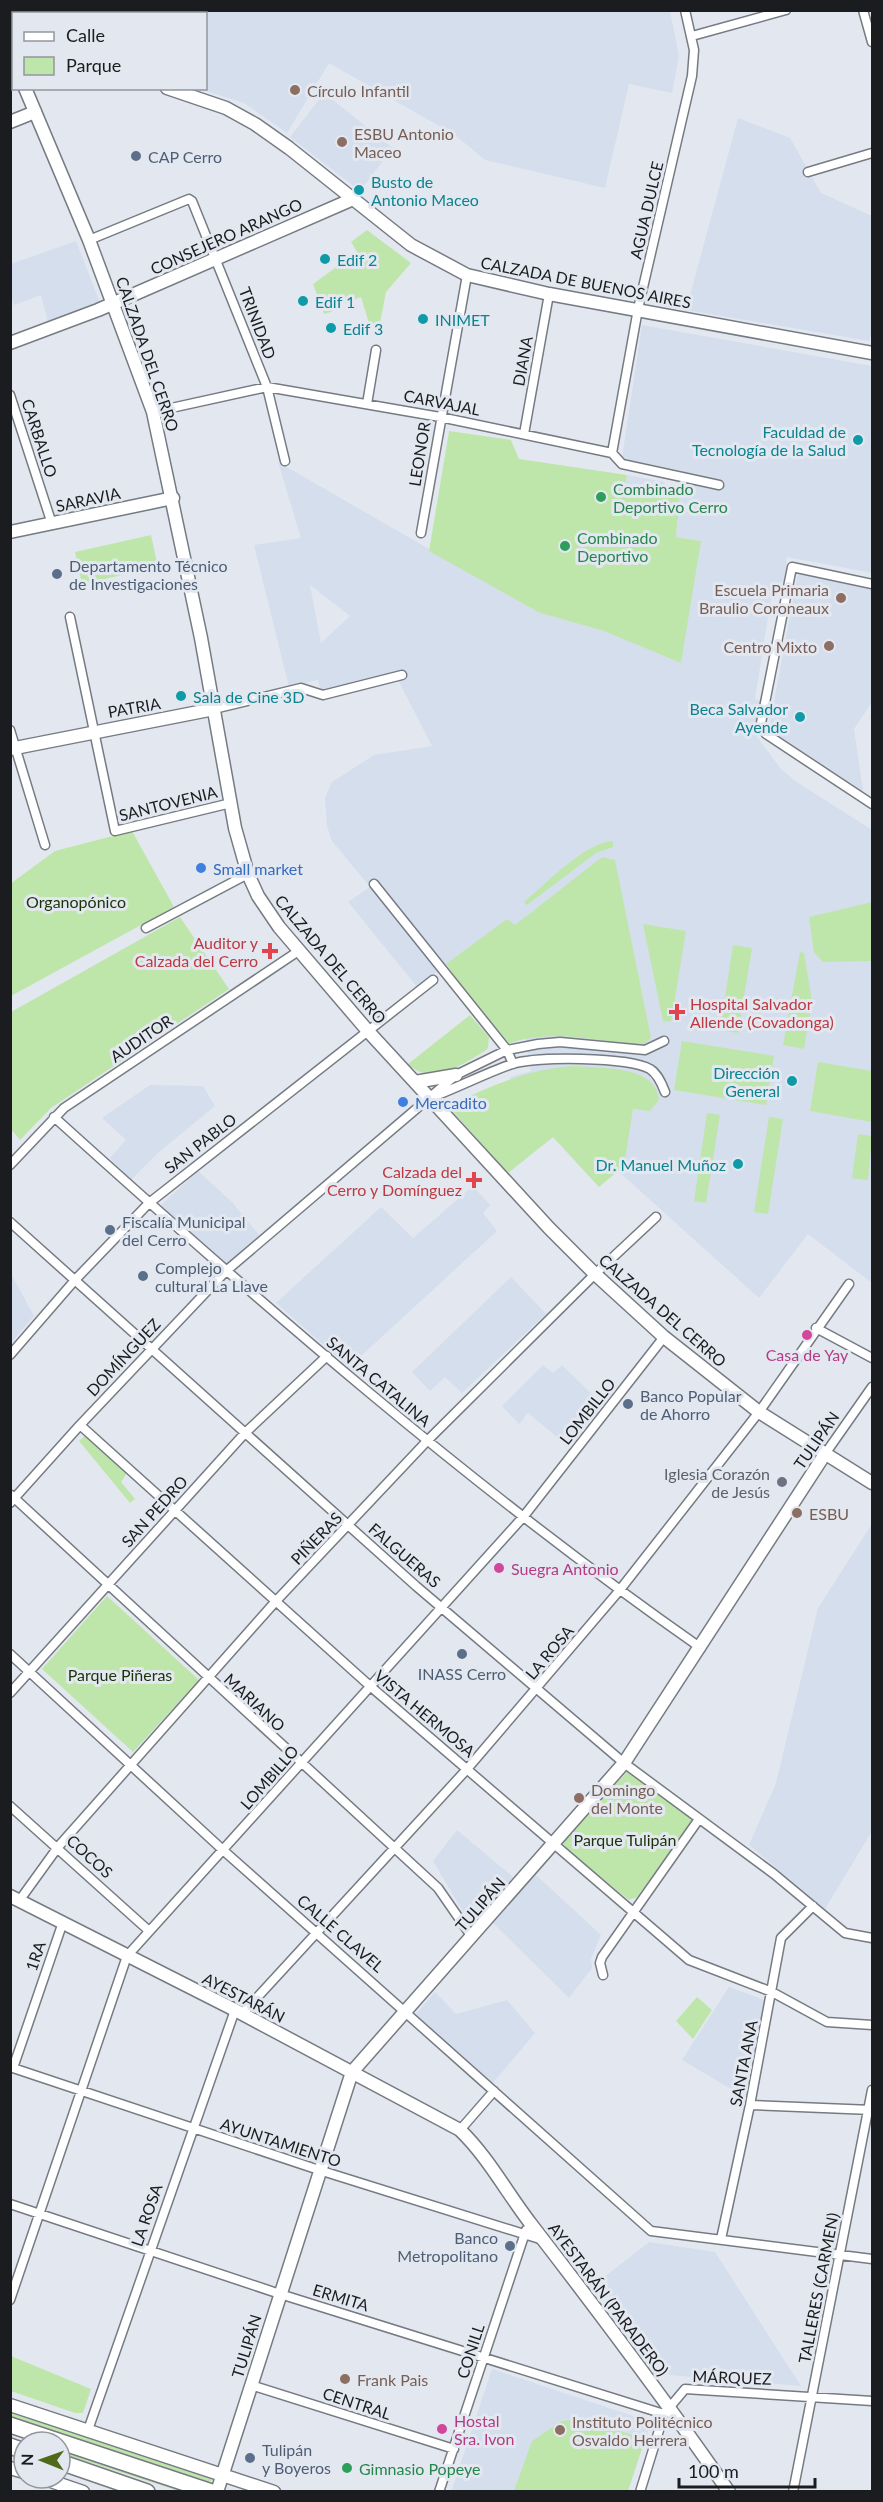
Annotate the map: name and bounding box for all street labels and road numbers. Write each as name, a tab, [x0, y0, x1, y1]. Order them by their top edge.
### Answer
street label: AGUA DULCE	[626, 159, 666, 261]
street label: CONSEJERO ARANGO	[147, 194, 305, 278]
street label: CALZADA DE BUENOS AIRES	[479, 252, 693, 312]
street label: CALZADA DEL CERRO	[113, 274, 183, 434]
street label: TRINIDAD	[236, 284, 280, 362]
street label: DIANA	[508, 334, 536, 388]
street label: CARVAJAL	[402, 385, 482, 419]
street label: CARBALLO	[18, 396, 62, 480]
street label: LEONOR	[405, 420, 433, 488]
street label: SARAVIA	[54, 483, 122, 515]
street label: PATRIA	[106, 693, 162, 721]
street label: SANTOVENIA	[117, 782, 219, 824]
street label: CALZADA DEL CERRO	[272, 891, 391, 1027]
street label: AUDITOR	[106, 1010, 176, 1066]
street label: SAN PABLO	[160, 1109, 240, 1177]
street label: CALZADA DEL CERRO	[596, 1250, 731, 1371]
street label: DOMÍNGUEZ	[82, 1314, 164, 1400]
street label: SANTA CATALINA	[323, 1332, 435, 1430]
street label: LOMBILLO	[555, 1374, 619, 1448]
street label: TULIPÁN	[789, 1408, 843, 1472]
street label: SAN PEDRO	[117, 1471, 191, 1551]
street label: PIÑERAS	[287, 1508, 345, 1568]
street label: FALGUERAS	[365, 1519, 445, 1591]
street label: LA ROSA	[521, 1621, 577, 1683]
street label: VISTA HERMOSA	[371, 1665, 479, 1761]
street label: MARIANO	[221, 1669, 289, 1735]
street label: LOMBILLO	[236, 1741, 302, 1813]
street label: COCOS	[63, 1830, 117, 1882]
street label: TULIPÁN	[451, 1873, 509, 1935]
street label: CALLE CLAVEL	[294, 1890, 388, 1976]
street label: 1RA	[21, 1939, 49, 1973]
street label: AYESTARÁN	[200, 1968, 288, 2026]
street label: SANTA ANA	[725, 2018, 761, 2108]
street label: AYUNTAMIENTO	[218, 2114, 344, 2170]
street label: LA ROSA	[126, 2181, 166, 2249]
street label: TALLERES (CARMEN)	[794, 2211, 842, 2365]
street label: AYESTARÁN (PARADERO)	[545, 2219, 673, 2379]
street label: ERMITA	[311, 2279, 372, 2315]
street label: TULIPÁN	[227, 2312, 265, 2380]
street label: CONILL	[452, 2321, 488, 2381]
street label: MÁRQUEZ	[692, 2366, 772, 2388]
street label: CENTRAL	[320, 2383, 394, 2423]

